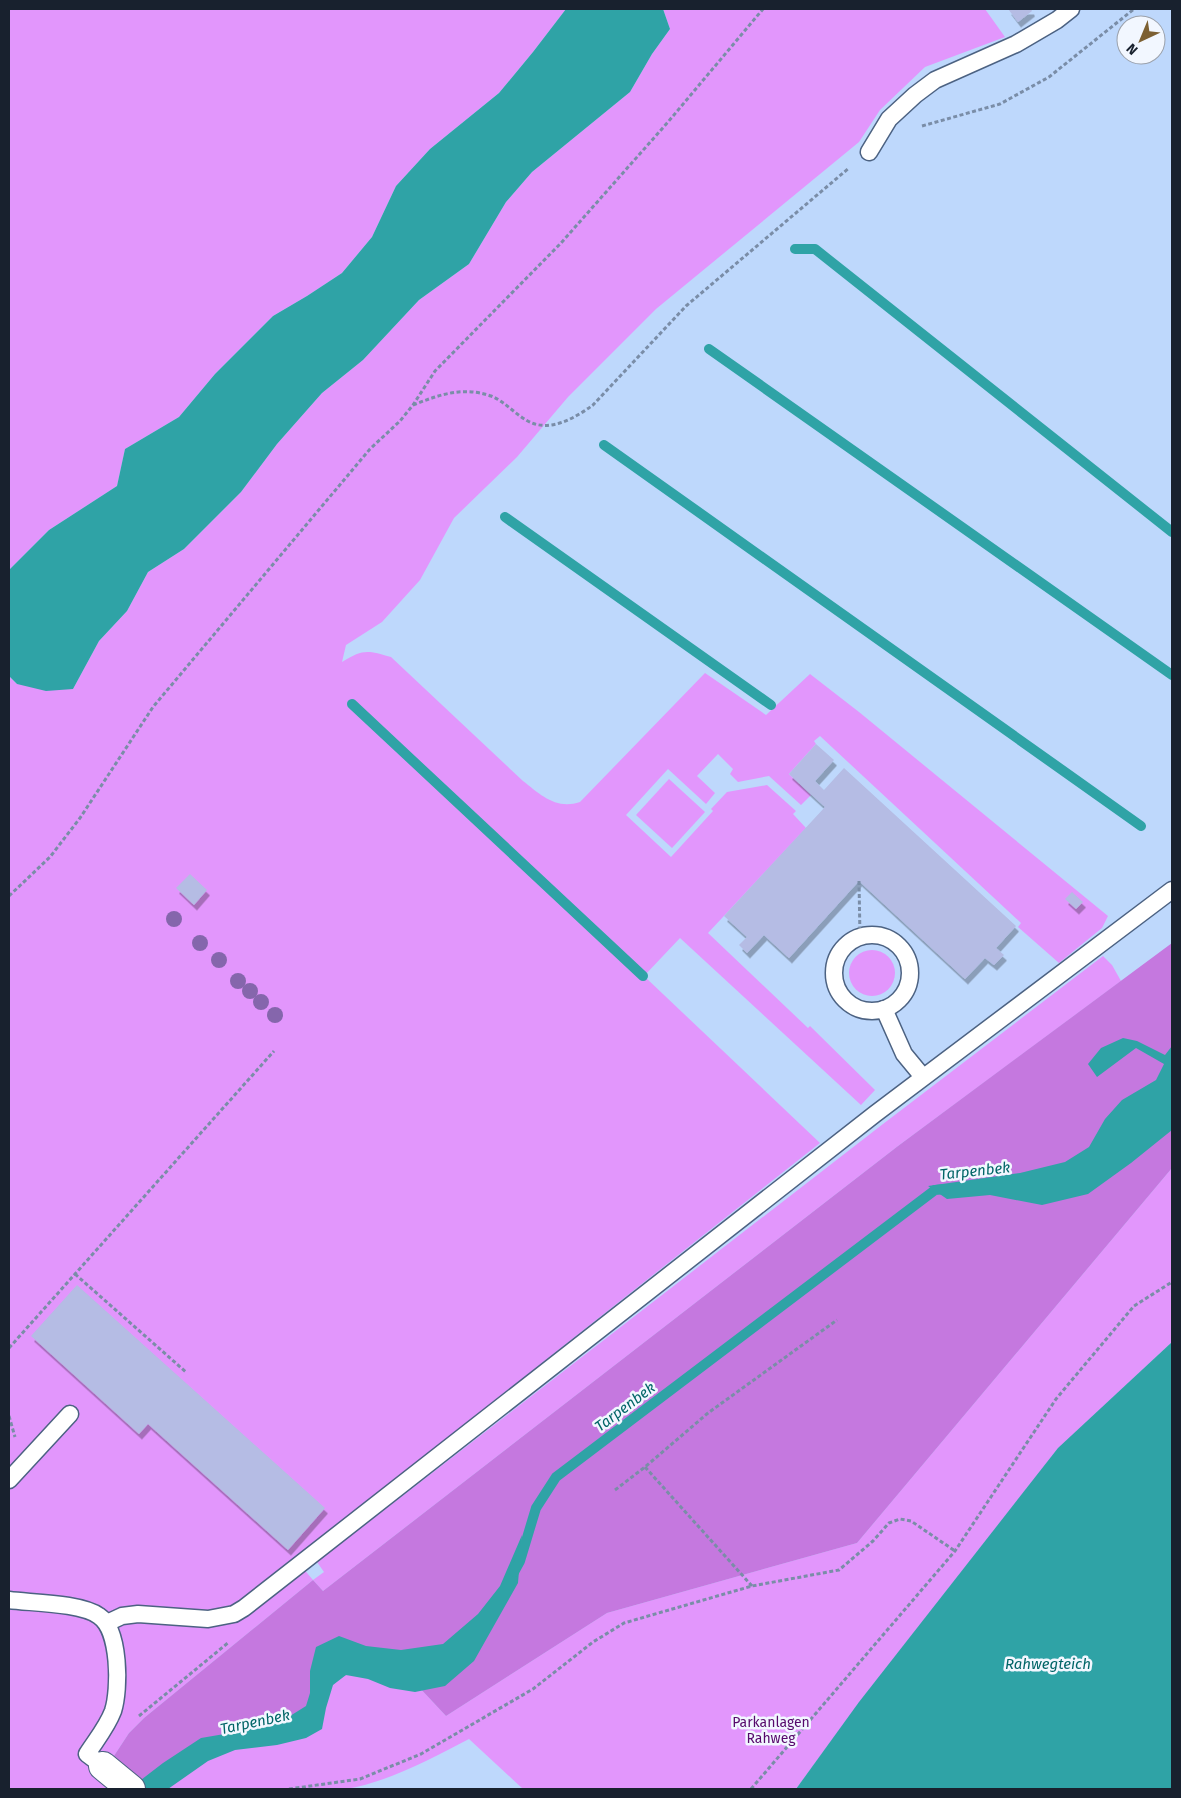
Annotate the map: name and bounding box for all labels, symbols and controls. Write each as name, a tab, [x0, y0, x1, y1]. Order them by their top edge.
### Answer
north arrow	[1116, 15, 1166, 65]
text: N	[1123, 40, 1142, 58]
water label: Tarpenbek	[939, 1158, 1011, 1184]
water label: Tarpenbek	[591, 1378, 659, 1436]
water label: Rahwegteich	[1005, 1655, 1091, 1673]
water label: Tarpenbek	[218, 1706, 292, 1738]
park label: Parkanlagen Rahweg	[732, 1714, 810, 1747]

